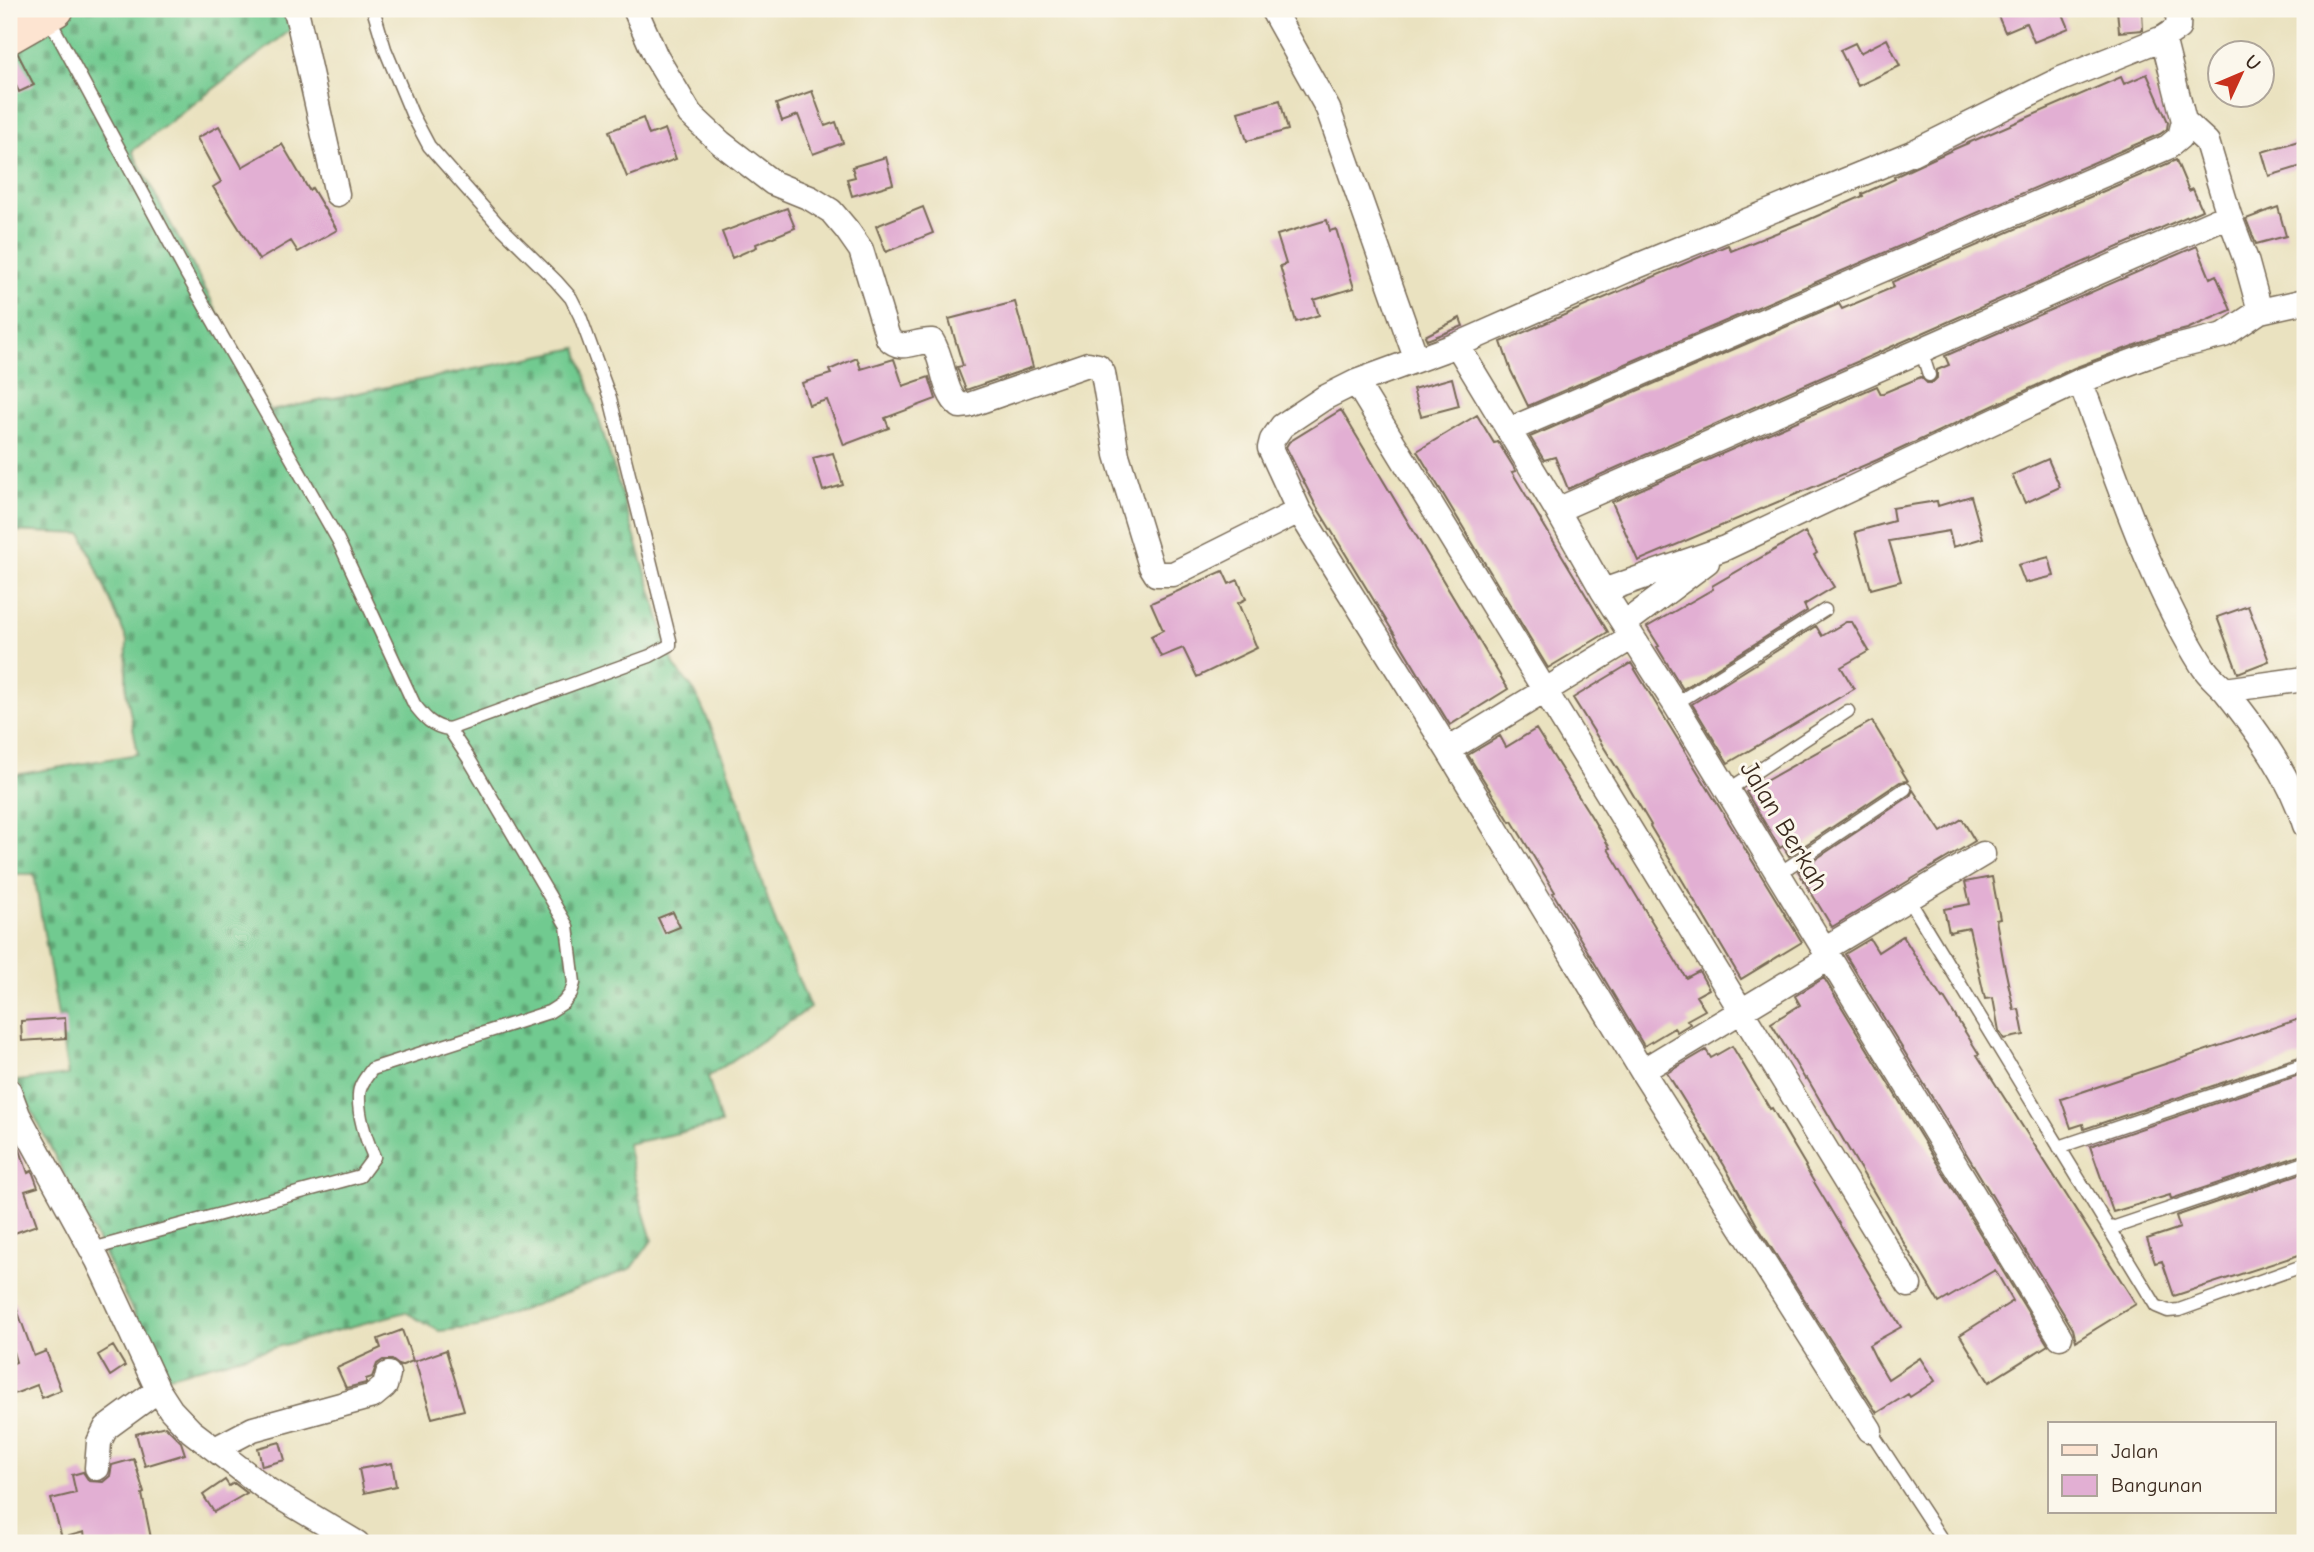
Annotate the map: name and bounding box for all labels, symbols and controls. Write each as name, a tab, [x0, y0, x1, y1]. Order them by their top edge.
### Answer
north arrow	[2206, 38, 2276, 108]
text: U	[2240, 51, 2265, 75]
street label: Jalan Berkah	[1733, 756, 1835, 896]
legend	[2048, 1422, 2276, 1514]
text: Jalan	[2111, 1439, 2158, 1463]
text: Bangunan	[2111, 1473, 2202, 1497]

